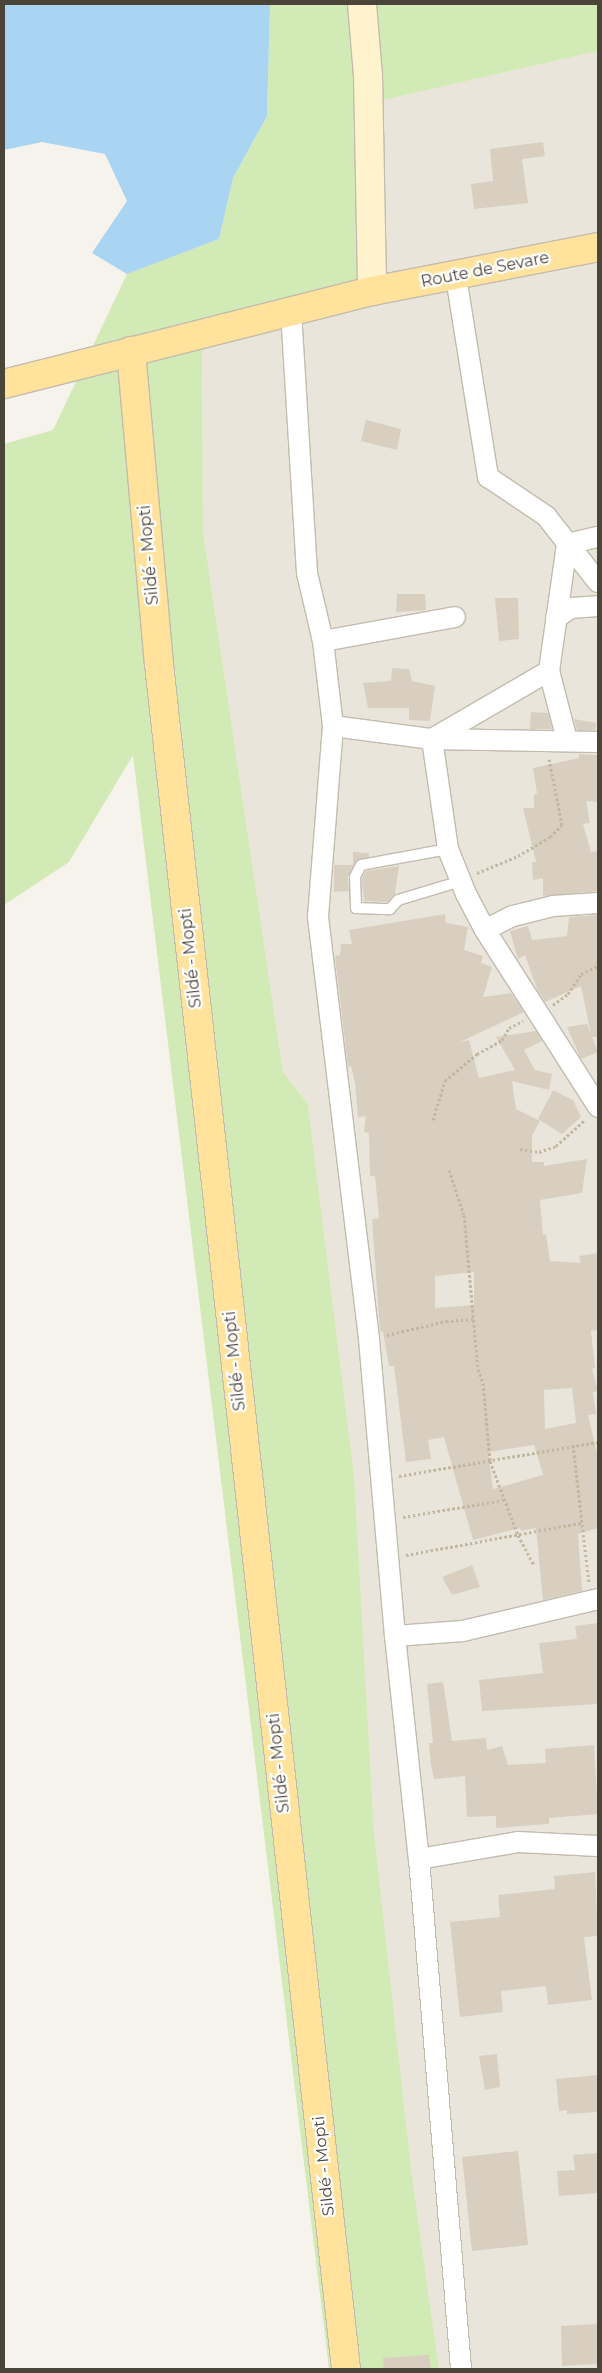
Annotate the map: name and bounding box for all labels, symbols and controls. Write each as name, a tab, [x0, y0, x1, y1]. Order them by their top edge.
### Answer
street label: Route de Sevare	[419, 248, 551, 292]
street label: Sildé - Mopti	[135, 504, 163, 606]
street label: Sildé - Mopti	[176, 907, 206, 1009]
street label: Sildé - Mopti	[220, 1310, 250, 1412]
street label: Sildé - Mopti	[264, 1712, 294, 1814]
street label: Sildé - Mopti	[309, 2115, 339, 2217]

